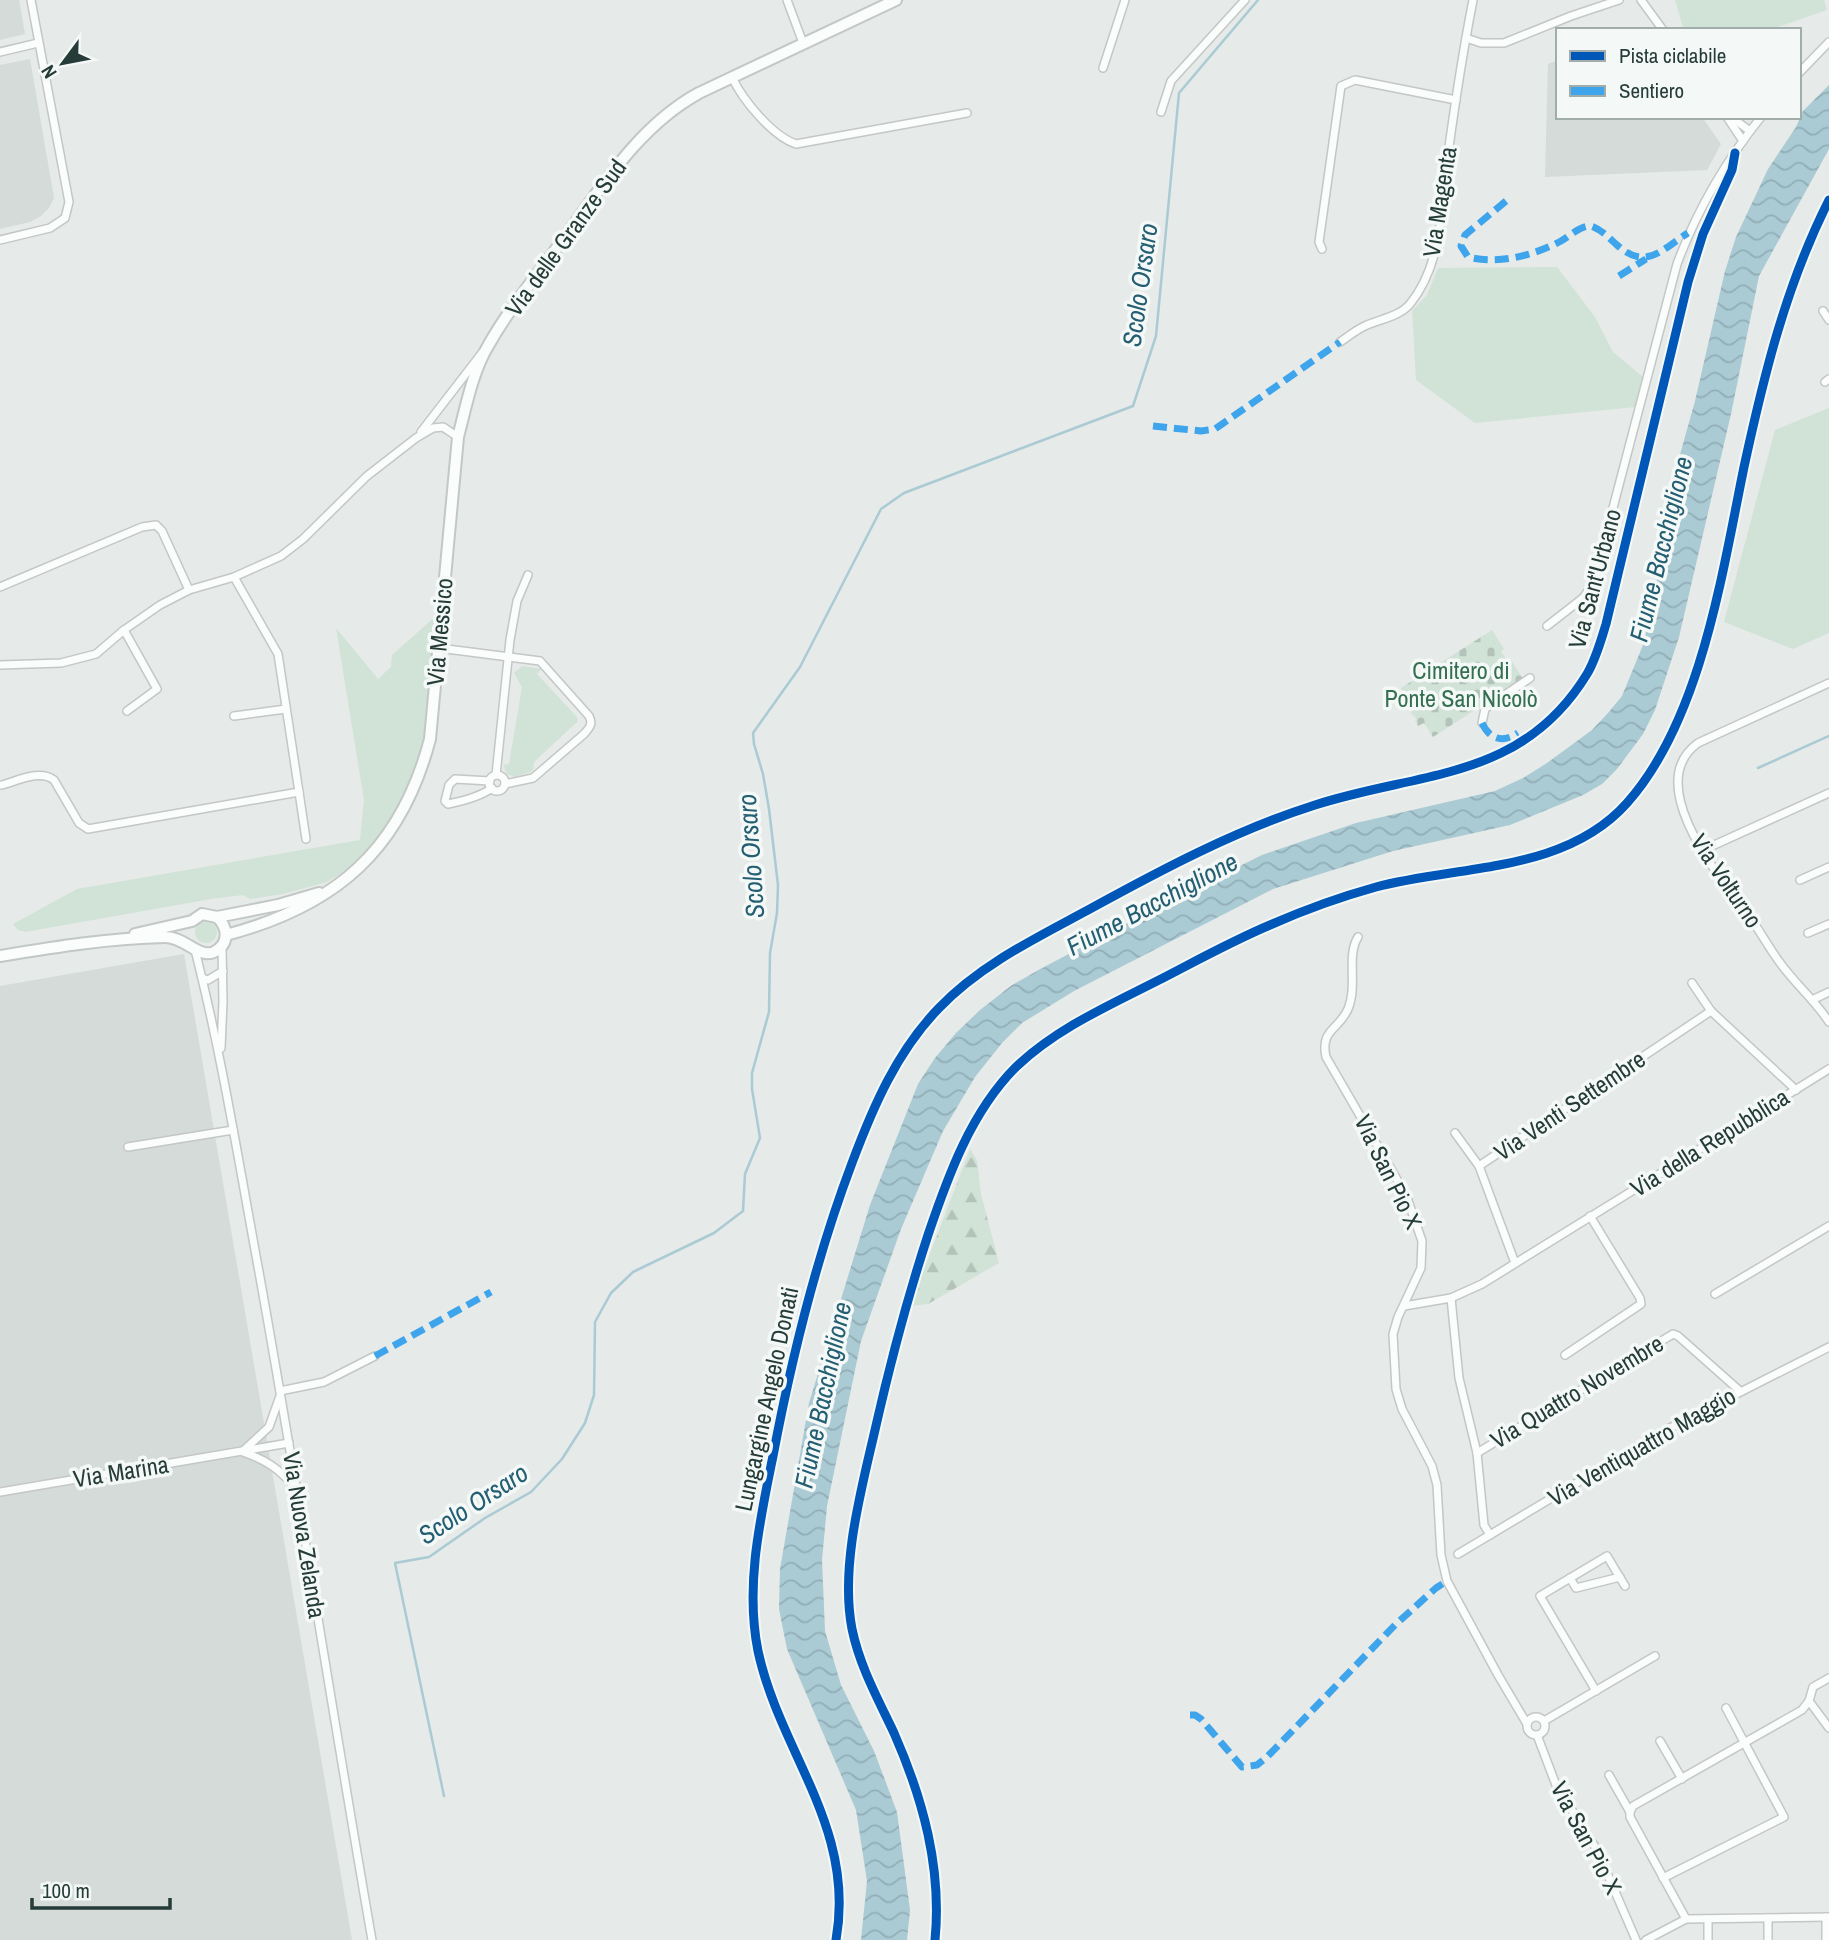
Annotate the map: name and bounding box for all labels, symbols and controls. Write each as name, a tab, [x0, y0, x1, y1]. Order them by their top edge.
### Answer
north arrow	[28, 28, 98, 98]
legend	[1556, 28, 1801, 119]
text: Pista ciclabile	[1619, 41, 1726, 70]
text: N	[35, 60, 63, 84]
text: Sentiero	[1619, 76, 1684, 105]
street label: Via Magenta	[1415, 144, 1464, 259]
street label: Via delle Granze Sud	[497, 152, 633, 322]
water label: Scolo Orsaro	[1114, 221, 1165, 349]
water label: Fiume Bacchiglione	[1621, 453, 1700, 645]
street label: Via Sant'Urbano	[1560, 505, 1628, 652]
street label: Via Messico	[418, 577, 460, 687]
park label: Cimitero di Ponte San Nicolò	[1384, 654, 1538, 714]
water label: Scolo Orsaro	[729, 793, 772, 919]
street label: Via Volturno	[1684, 827, 1770, 934]
water label: Fiume Bacchiglione	[1060, 844, 1244, 964]
street label: Via Venti Settembre	[1488, 1043, 1651, 1168]
street label: Via della Repubblica	[1624, 1081, 1795, 1204]
street label: Via San Pio X	[1347, 1109, 1431, 1235]
street label: Lungargine Angelo Donati	[727, 1284, 805, 1514]
water label: Fiume Bacchiglione	[786, 1299, 859, 1491]
street label: Via Quattro Novembre	[1484, 1327, 1669, 1455]
street label: Via Ventiquattro Maggio	[1542, 1379, 1741, 1513]
street label: Via Marina	[71, 1448, 171, 1494]
street label: Via Nuova Zelanda	[276, 1449, 334, 1620]
water label: Scolo Orsaro	[411, 1455, 534, 1552]
street label: Via San Pio X	[1544, 1776, 1630, 1900]
scale bar	[32, 1867, 170, 1911]
text: 100 m	[42, 1876, 90, 1905]

